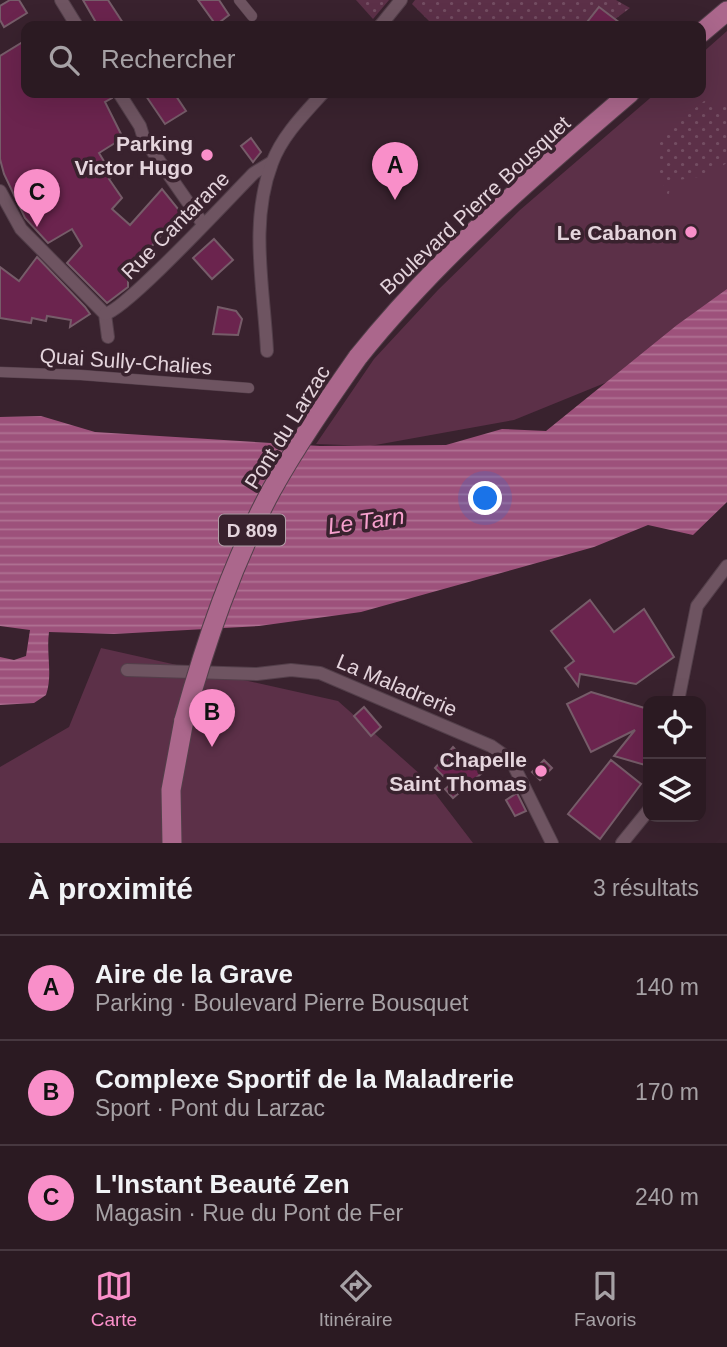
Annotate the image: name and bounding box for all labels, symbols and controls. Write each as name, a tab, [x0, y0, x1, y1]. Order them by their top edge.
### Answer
search box	[21, 21, 706, 98]
icon: search	[45, 41, 83, 79]
text: Rechercher	[101, 44, 235, 74]
street label: Boulevard Pierre Bousquet	[375, 111, 575, 299]
place label: Parking Victor Hugo	[74, 132, 193, 179]
pin: A	[372, 142, 418, 200]
marker: Parking Victor Hugo	[199, 147, 215, 163]
street label: Rue Cantarane	[117, 167, 233, 283]
pin: C	[14, 169, 60, 227]
place label: Le Cabanon	[557, 221, 677, 244]
marker: Le Cabanon	[683, 224, 699, 240]
street label: Quai Sully-Chalies	[39, 344, 213, 378]
street label: Pont du Larzac	[240, 361, 334, 493]
your location	[468, 481, 502, 515]
water label: Le Tarn	[326, 503, 406, 539]
road number: D 809	[219, 514, 285, 545]
street label: La Maladrerie	[333, 649, 461, 721]
pin: B	[189, 689, 235, 747]
map controls	[643, 696, 706, 822]
button: locate	[643, 696, 706, 759]
place label: Chapelle Saint Thomas	[389, 748, 527, 795]
button: layers	[643, 759, 706, 822]
marker: Chapelle Saint Thomas	[533, 763, 549, 779]
text: À proximité	[28, 872, 193, 905]
text: 3 résultats	[593, 875, 699, 901]
text: Aire de la Grave	[95, 959, 293, 989]
text: A	[43, 974, 59, 1000]
text: 140 m	[635, 974, 699, 1000]
text: Parking · Boulevard Pierre Bousquet	[95, 990, 468, 1016]
text: Complexe Sportif de la Maladrerie	[95, 1064, 514, 1094]
text: B	[43, 1079, 59, 1105]
text: 170 m	[635, 1079, 699, 1105]
text: Sport · Pont du Larzac	[95, 1095, 325, 1121]
text: L'Instant Beauté Zen	[95, 1169, 350, 1199]
text: C	[43, 1184, 59, 1210]
text: 240 m	[635, 1184, 699, 1210]
text: Magasin · Rue du Pont de Fer	[95, 1200, 403, 1226]
tab: Carte	[91, 1267, 137, 1331]
tab: Itinéraire	[319, 1267, 393, 1331]
tab: Favoris	[574, 1267, 636, 1331]

